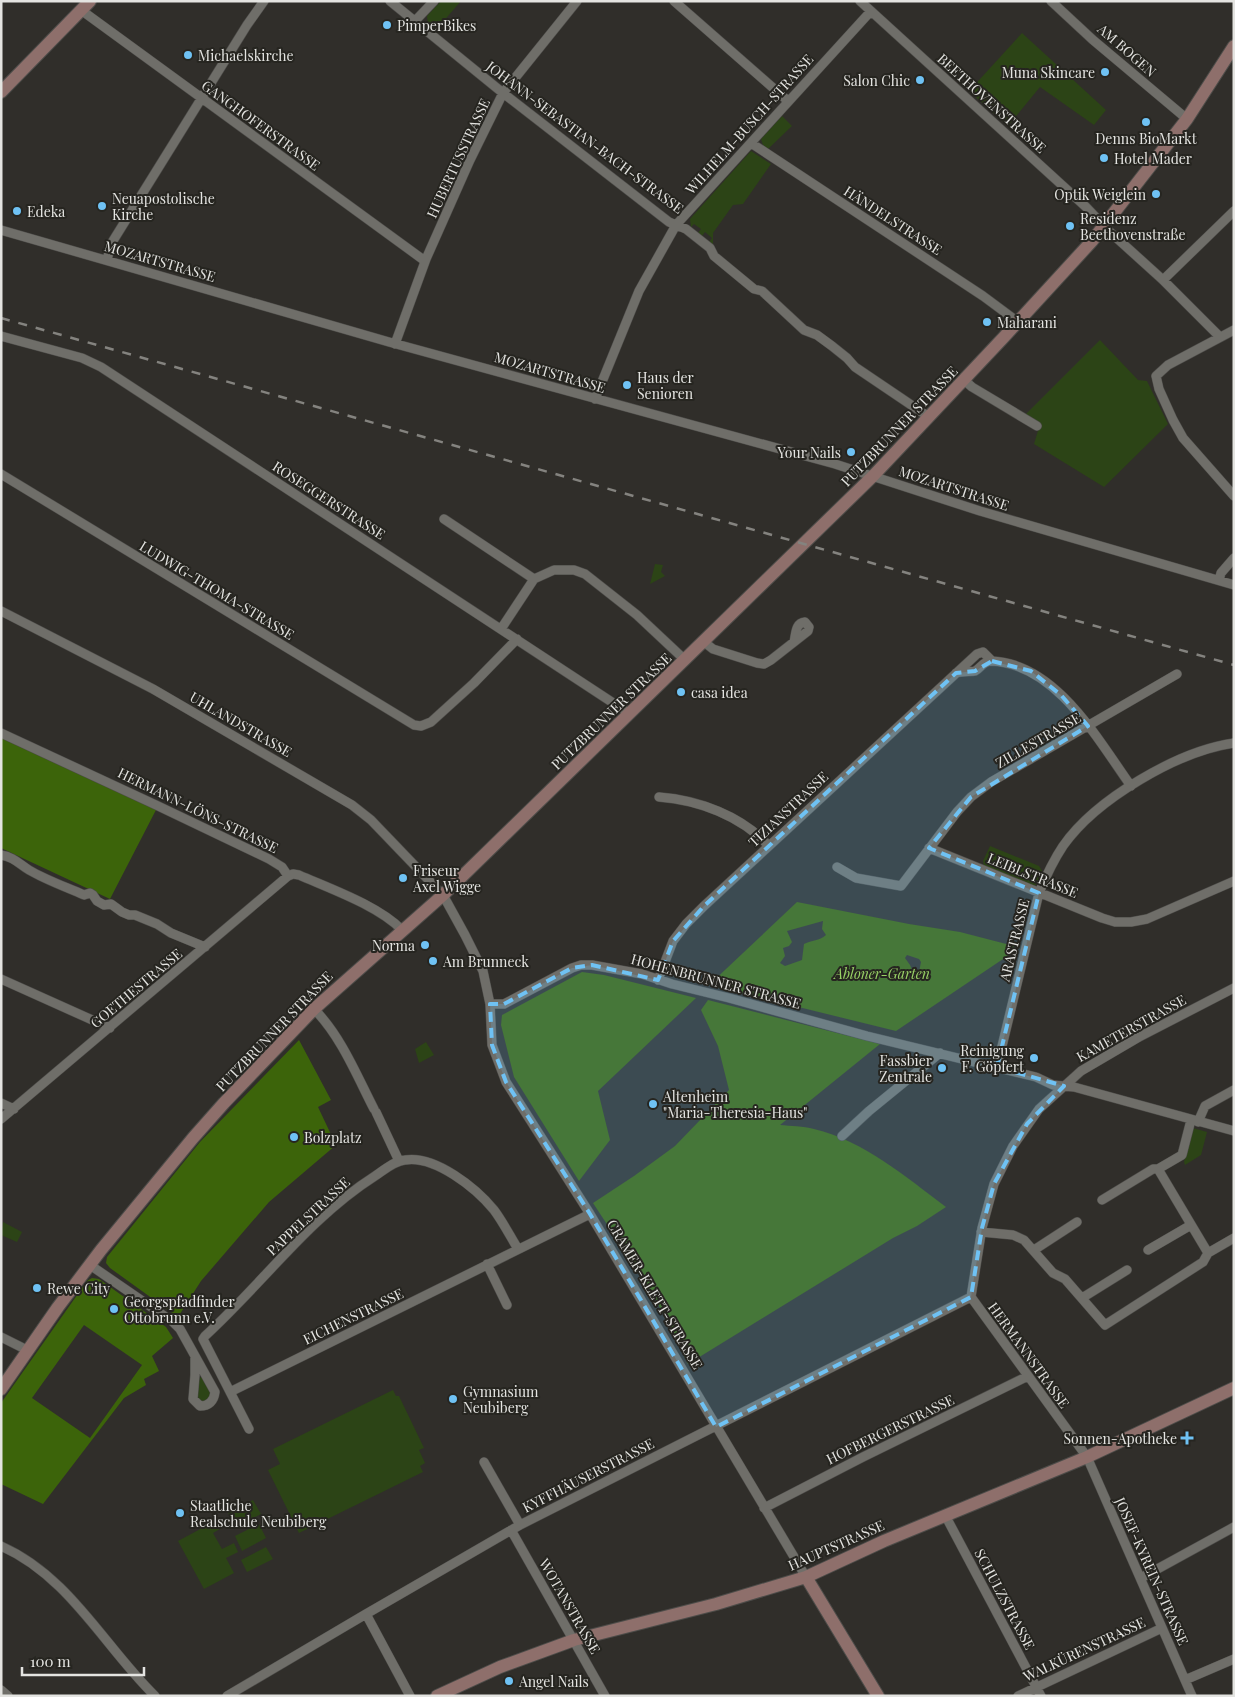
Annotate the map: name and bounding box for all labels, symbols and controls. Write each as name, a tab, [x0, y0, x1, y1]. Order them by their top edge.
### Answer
place label: PimperBikes	[397, 16, 476, 35]
marker: PimperBikes	[381, 19, 393, 31]
street label: AM BOGEN	[1093, 19, 1160, 81]
place label: Michaelskirche	[198, 46, 294, 65]
marker: Michaelskirche	[182, 49, 194, 61]
street label: BEETHOVENSTRASSE	[934, 49, 1050, 157]
street label: WILHELM-BUSCH-STRASSE	[680, 50, 817, 199]
street label: JOHANN-SEBASTIAN-BACH-STRASSE	[482, 56, 687, 218]
place label: Muna Skincare	[1002, 63, 1095, 82]
marker: Muna Skincare	[1099, 66, 1111, 78]
place label: Salon Chic	[843, 71, 910, 90]
marker: Salon Chic	[914, 74, 926, 86]
street label: GANGHOFERSTRASSE	[198, 76, 324, 174]
street label: HUBERTUSSTRASSE	[422, 95, 494, 221]
marker: Denns BioMarkt	[1140, 116, 1152, 128]
place label: Denns BioMarkt	[1095, 129, 1198, 148]
place label: Hotel Mader	[1114, 149, 1193, 168]
marker: Hotel Mader	[1098, 152, 1110, 164]
street label: HÄNDELSTRASSE	[840, 181, 946, 259]
place label: Optik Weiglein	[1054, 185, 1147, 204]
marker: Optik Weiglein	[1150, 188, 1162, 200]
place label: Neuapostolische Kirche	[112, 189, 215, 224]
marker: Neuapostolische Kirche	[96, 200, 108, 212]
place label: Edeka	[27, 202, 65, 221]
marker: Edeka	[11, 205, 23, 217]
place label: Residenz Beethovenstraße	[1080, 209, 1186, 244]
marker: Residenz Beethovenstraße	[1064, 220, 1076, 232]
street label: MOZARTSTRASSE	[102, 236, 218, 286]
place label: Maharani	[997, 313, 1057, 332]
marker: Maharani	[981, 316, 993, 328]
street label: MOZARTSTRASSE	[492, 347, 608, 397]
street label: PUTZBRUNNER STRASSE	[836, 362, 962, 490]
place label: Haus der Senioren	[637, 368, 695, 403]
marker: Haus der Senioren	[621, 379, 633, 391]
place label: Your Nails	[777, 443, 841, 462]
marker: Your Nails	[845, 446, 857, 458]
street label: ROSEGGERSTRASSE	[269, 456, 389, 544]
street label: MOZARTSTRASSE	[896, 461, 1012, 515]
street label: LUDWIG-THOMA-STRASSE	[136, 536, 298, 644]
street label: PUTZBRUNNER STRASSE	[547, 648, 675, 774]
place label: casa idea	[691, 683, 748, 702]
marker: casa idea	[675, 686, 687, 698]
street label: UHLANDSTRASSE	[187, 687, 295, 761]
street label: ZILLESTRASSE	[992, 708, 1084, 772]
street label: HERMANN-LÖNS-STRASSE	[115, 763, 281, 857]
street label: TIZIANSTRASSE	[744, 767, 832, 851]
street label: LEIBLSTRASSE	[985, 848, 1081, 902]
place label: Friseur Axel Wigge	[412, 861, 481, 896]
marker: Friseur Axel Wigge	[397, 872, 409, 884]
street label: ARASTRASSE	[994, 897, 1033, 984]
place label: Norma	[372, 936, 415, 955]
marker: Norma	[419, 939, 431, 951]
street label: GOETHESTRASSE	[86, 944, 186, 1032]
street label: HOHENBRUNNER STRASSE	[629, 949, 803, 1013]
place label: Am Brunneck	[442, 952, 529, 971]
marker: Am Brunneck	[427, 955, 439, 967]
park label: Abloner-Garten	[832, 964, 930, 983]
street label: PUTZBRUNNER STRASSE	[211, 967, 337, 1095]
street label: KAMETERSTRASSE	[1073, 990, 1189, 1066]
place label: Reinigung F. Göpfert	[960, 1041, 1025, 1076]
place label: Fassbier Zentrale	[879, 1051, 933, 1086]
marker: Reinigung F. Göpfert	[1028, 1052, 1040, 1064]
marker: Fassbier Zentrale	[936, 1062, 948, 1074]
place label: Altenheim "Maria-Theresia-Haus"	[662, 1087, 808, 1122]
marker: Altenheim "Maria-Theresia-Haus"	[647, 1098, 659, 1110]
place label: Bolzplatz	[304, 1128, 362, 1147]
marker: Bolzplatz	[288, 1131, 300, 1143]
street label: PAPPELSTRASSE	[262, 1173, 354, 1259]
street label: CRAMER-KLETT-STRASSE	[603, 1216, 707, 1372]
place label: Rewe City	[47, 1279, 110, 1298]
marker: Rewe City	[31, 1282, 43, 1294]
street label: EICHENSTRASSE	[300, 1283, 406, 1349]
place label: Georgspfadfinder Ottobrunn e.V.	[124, 1292, 236, 1327]
street label: HERMANNSTRASSE	[984, 1298, 1074, 1412]
marker: Georgspfadfinder Ottobrunn e.V.	[108, 1303, 120, 1315]
place label: Gymnasium Neubiberg	[463, 1382, 539, 1417]
street label: HOFBERGERSTRASSE	[823, 1390, 957, 1468]
marker: Gymnasium Neubiberg	[447, 1393, 459, 1405]
place label: Sonnen-Apotheke	[1063, 1429, 1177, 1448]
marker: Sonnen-Apotheke	[1181, 1432, 1193, 1444]
street label: KYFFHÄUSERSTRASSE	[519, 1434, 657, 1516]
street label: JOSEF-KYREIN-STRASSE	[1110, 1493, 1193, 1648]
place label: Staatliche Realschule Neubiberg	[190, 1496, 327, 1531]
marker: Staatliche Realschule Neubiberg	[174, 1507, 186, 1519]
street label: HAUPTSTRASSE	[785, 1515, 887, 1575]
street label: SCHULZSTRASSE	[970, 1545, 1040, 1653]
street label: WOTANSTRASSE	[534, 1554, 605, 1657]
street label: WALKÜRENSTRASSE	[1019, 1612, 1148, 1686]
scale bar	[22, 1644, 145, 1676]
text: 100 m	[30, 1651, 71, 1671]
place label: Angel Nails	[518, 1672, 589, 1691]
marker: Angel Nails	[503, 1675, 515, 1687]

